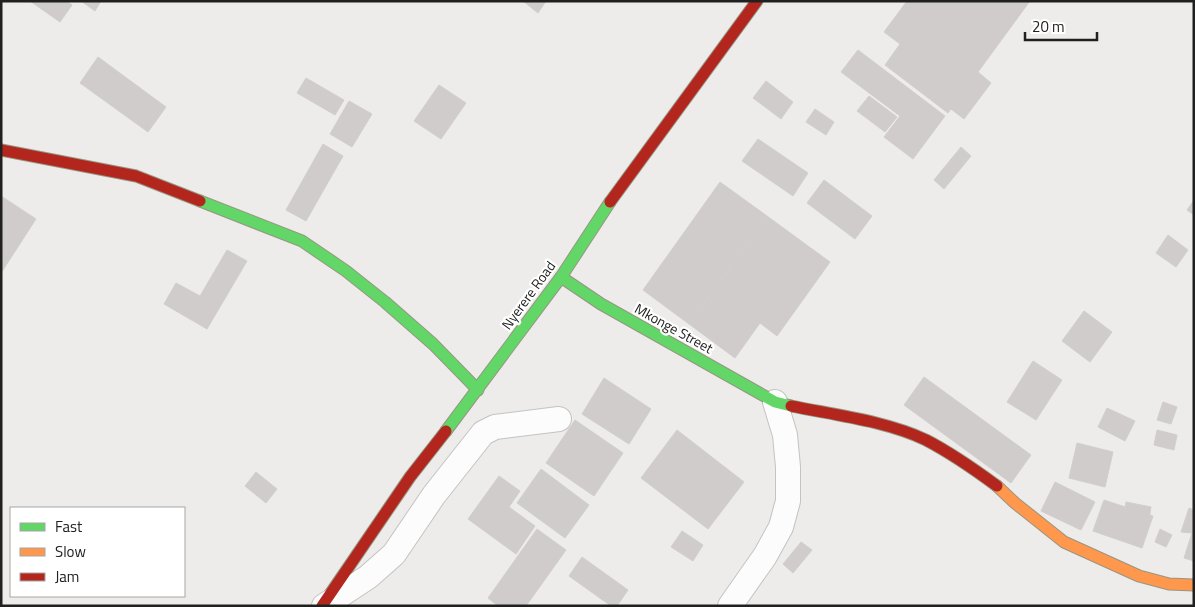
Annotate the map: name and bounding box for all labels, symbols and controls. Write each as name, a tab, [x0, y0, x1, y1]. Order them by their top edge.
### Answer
scale bar	[1025, 10, 1098, 42]
text: 20 m	[1032, 15, 1065, 38]
street label: Nyerere Road	[496, 256, 560, 334]
street label: Mkonge Street	[631, 298, 717, 358]
legend	[10, 507, 185, 597]
text: Fast	[55, 515, 83, 538]
text: Slow	[55, 540, 86, 563]
text: Jam	[55, 565, 79, 588]

